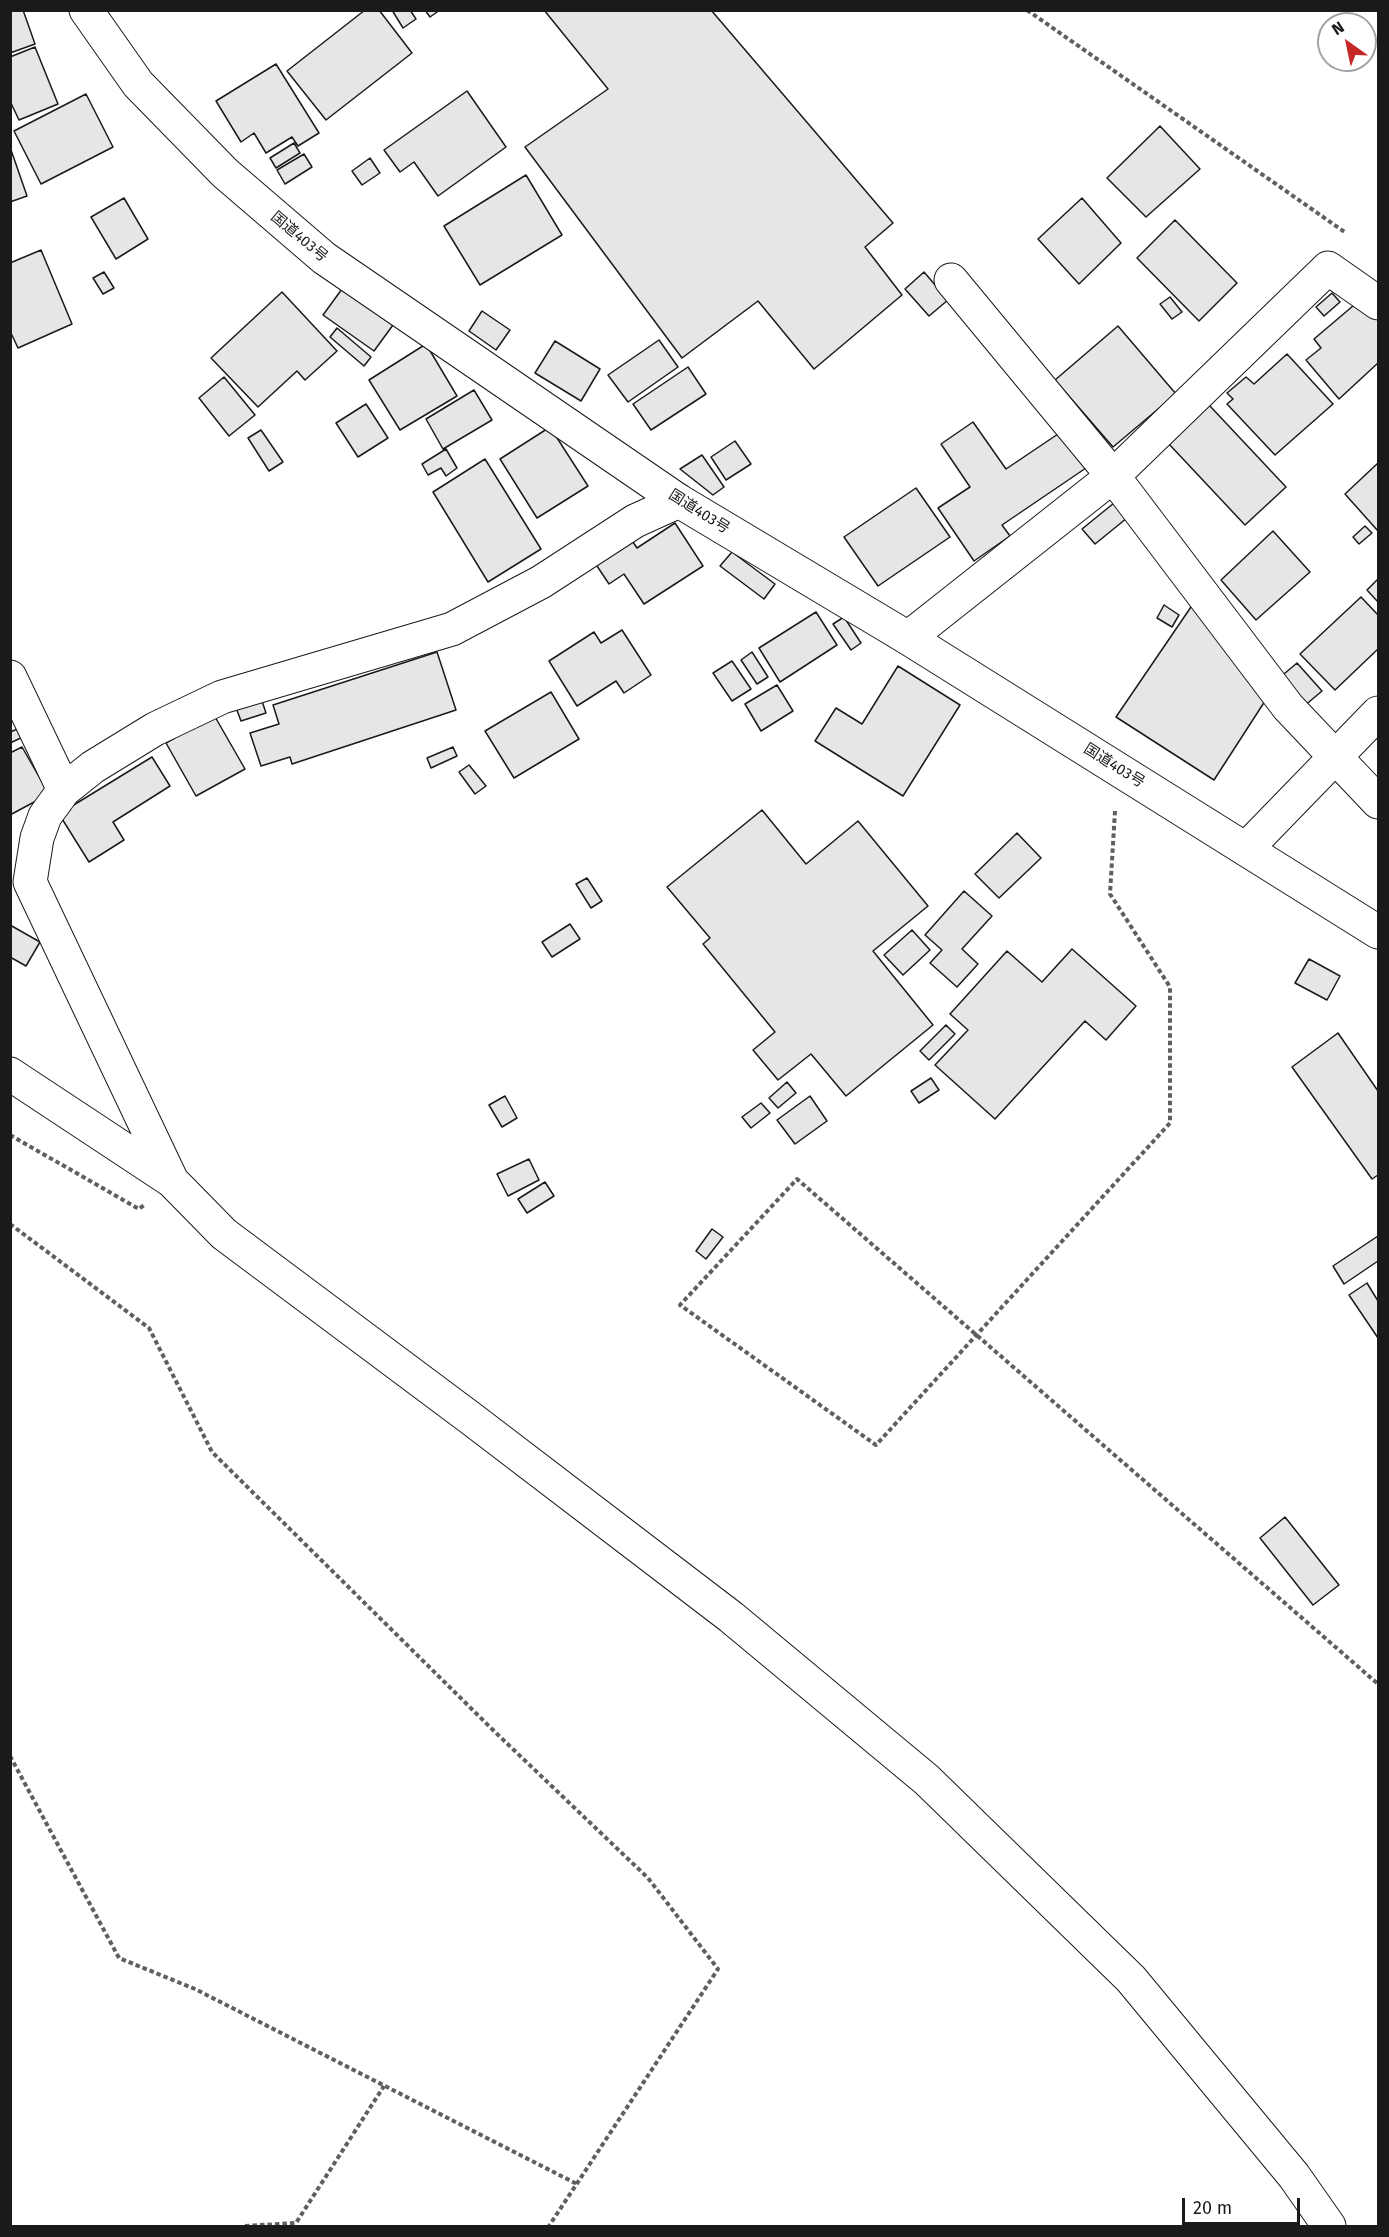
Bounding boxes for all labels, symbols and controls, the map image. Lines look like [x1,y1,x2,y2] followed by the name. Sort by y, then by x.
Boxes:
[1317,12,1377,72] north arrow
[1328,17,1348,39] text: N
[267,208,331,266] street label: 国道403号
[665,486,733,538] street label: 国道403号
[1080,740,1148,792] street label: 国道403号
[1185,2186,1304,2224] scale bar
[1193,2197,1232,2219] text: 20 m

